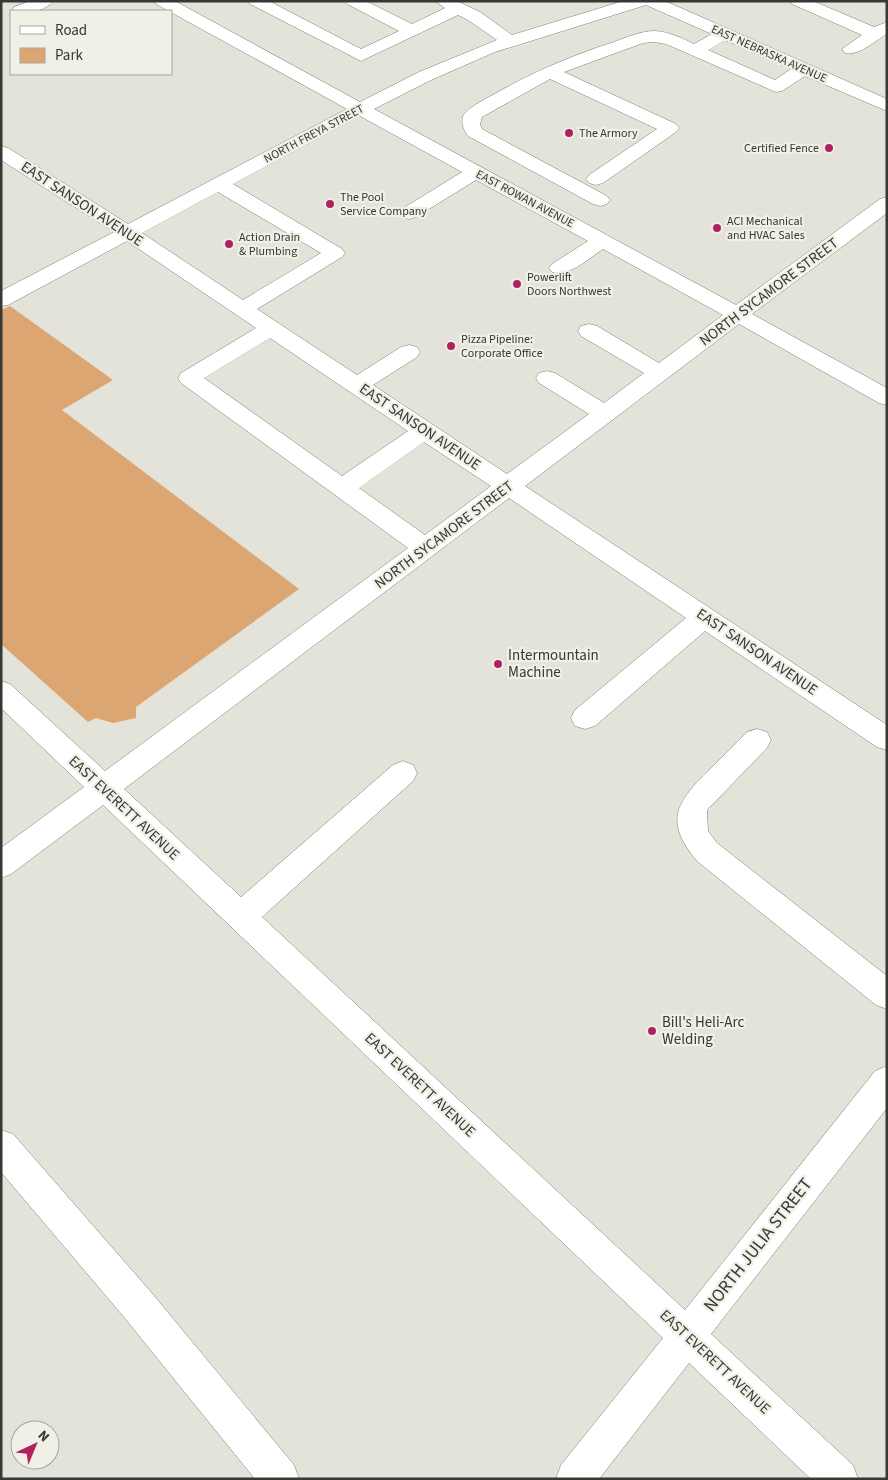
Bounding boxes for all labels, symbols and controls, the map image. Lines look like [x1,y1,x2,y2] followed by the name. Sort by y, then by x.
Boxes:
[10,10,172,75] legend
[55,20,87,41] text: Road
[708,21,830,87] street label: EAST NEBRASKA AVENUE
[55,45,84,66] text: Park
[261,100,368,168] street label: NORTH FREYA STREET
[579,125,638,142] place label: The Armory
[563,127,575,139] marker: The Armory
[744,140,819,157] place label: Certified Fence
[823,142,835,154] marker: Certified Fence
[17,156,147,252] street label: EAST SANSON AVENUE
[473,166,577,232] street label: EAST ROWAN AVENUE
[340,189,427,220] place label: The Pool Service Company
[324,198,336,210] marker: The Pool Service Company
[727,213,805,244] place label: ACI Mechanical and HVAC Sales
[711,222,723,234] marker: ACI Mechanical and HVAC Sales
[239,229,300,260] place label: Action Drain & Plumbing
[695,233,843,351] street label: NORTH SYCAMORE STREET
[223,238,235,250] marker: Action Drain & Plumbing
[527,269,611,300] place label: Powerlift Doors Northwest
[511,278,523,290] marker: Powerlift Doors Northwest
[461,331,543,362] place label: Pizza Pipeline: Corporate Office
[445,340,457,352] marker: Pizza Pipeline: Corporate Office
[355,379,485,476] street label: EAST SANSON AVENUE
[370,476,518,594] street label: NORTH SYCAMORE STREET
[692,604,822,701] street label: EAST SANSON AVENUE
[508,645,599,683] place label: Intermountain Machine
[492,658,504,670] marker: Intermountain Machine
[64,751,184,865] street label: EAST EVERETT AVENUE
[662,1012,744,1050] place label: Bill's Heli-Arc Welding
[646,1025,658,1037] marker: Bill's Heli-Arc Welding
[360,1028,480,1142] street label: EAST EVERETT AVENUE
[698,1173,818,1317] street label: NORTH JULIA STREET
[655,1305,775,1419] street label: EAST EVERETT AVENUE
[10,1420,60,1470] north arrow
[33,1426,54,1447] text: N

